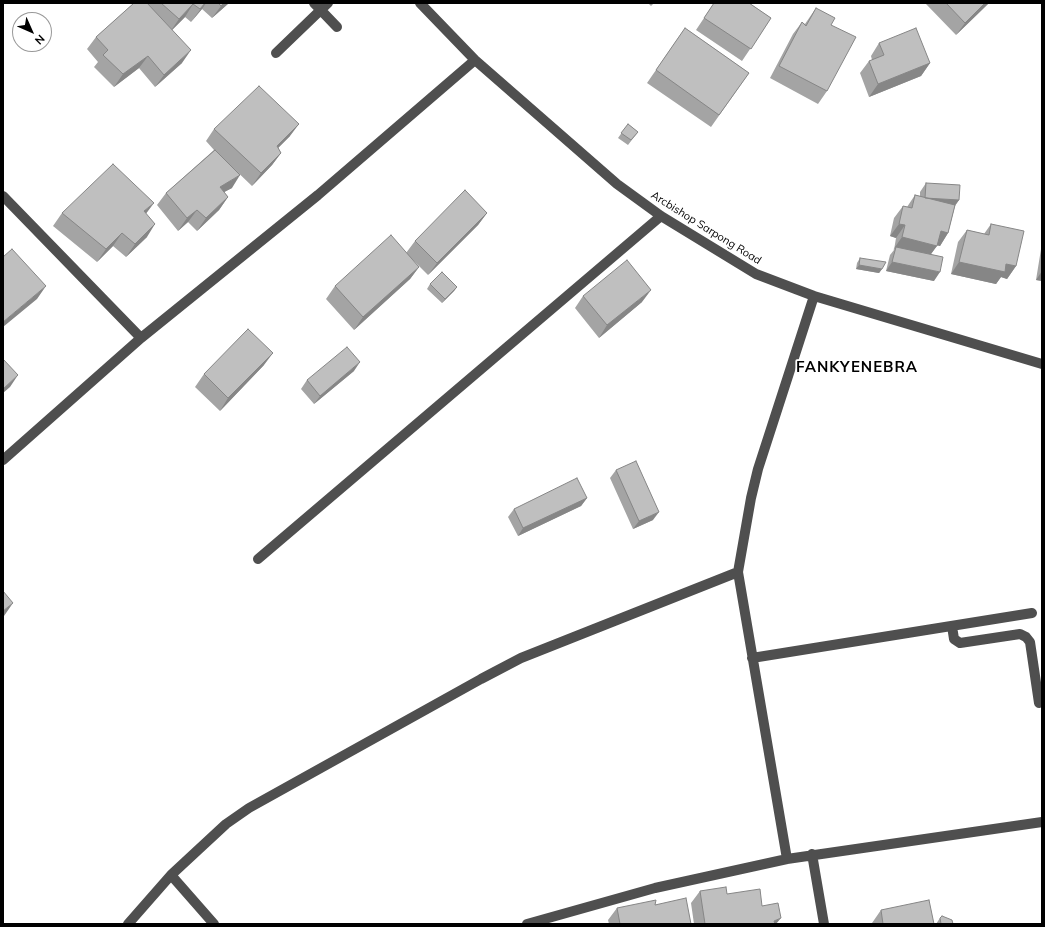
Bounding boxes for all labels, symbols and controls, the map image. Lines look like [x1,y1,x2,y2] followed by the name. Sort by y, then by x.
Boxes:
[12,12,52,52] north arrow
[32,32,48,48] text: N
[648,189,764,267] street label: Arcbishop Sarpong Road
[796,358,918,376] district label: FANKYENEBRA

